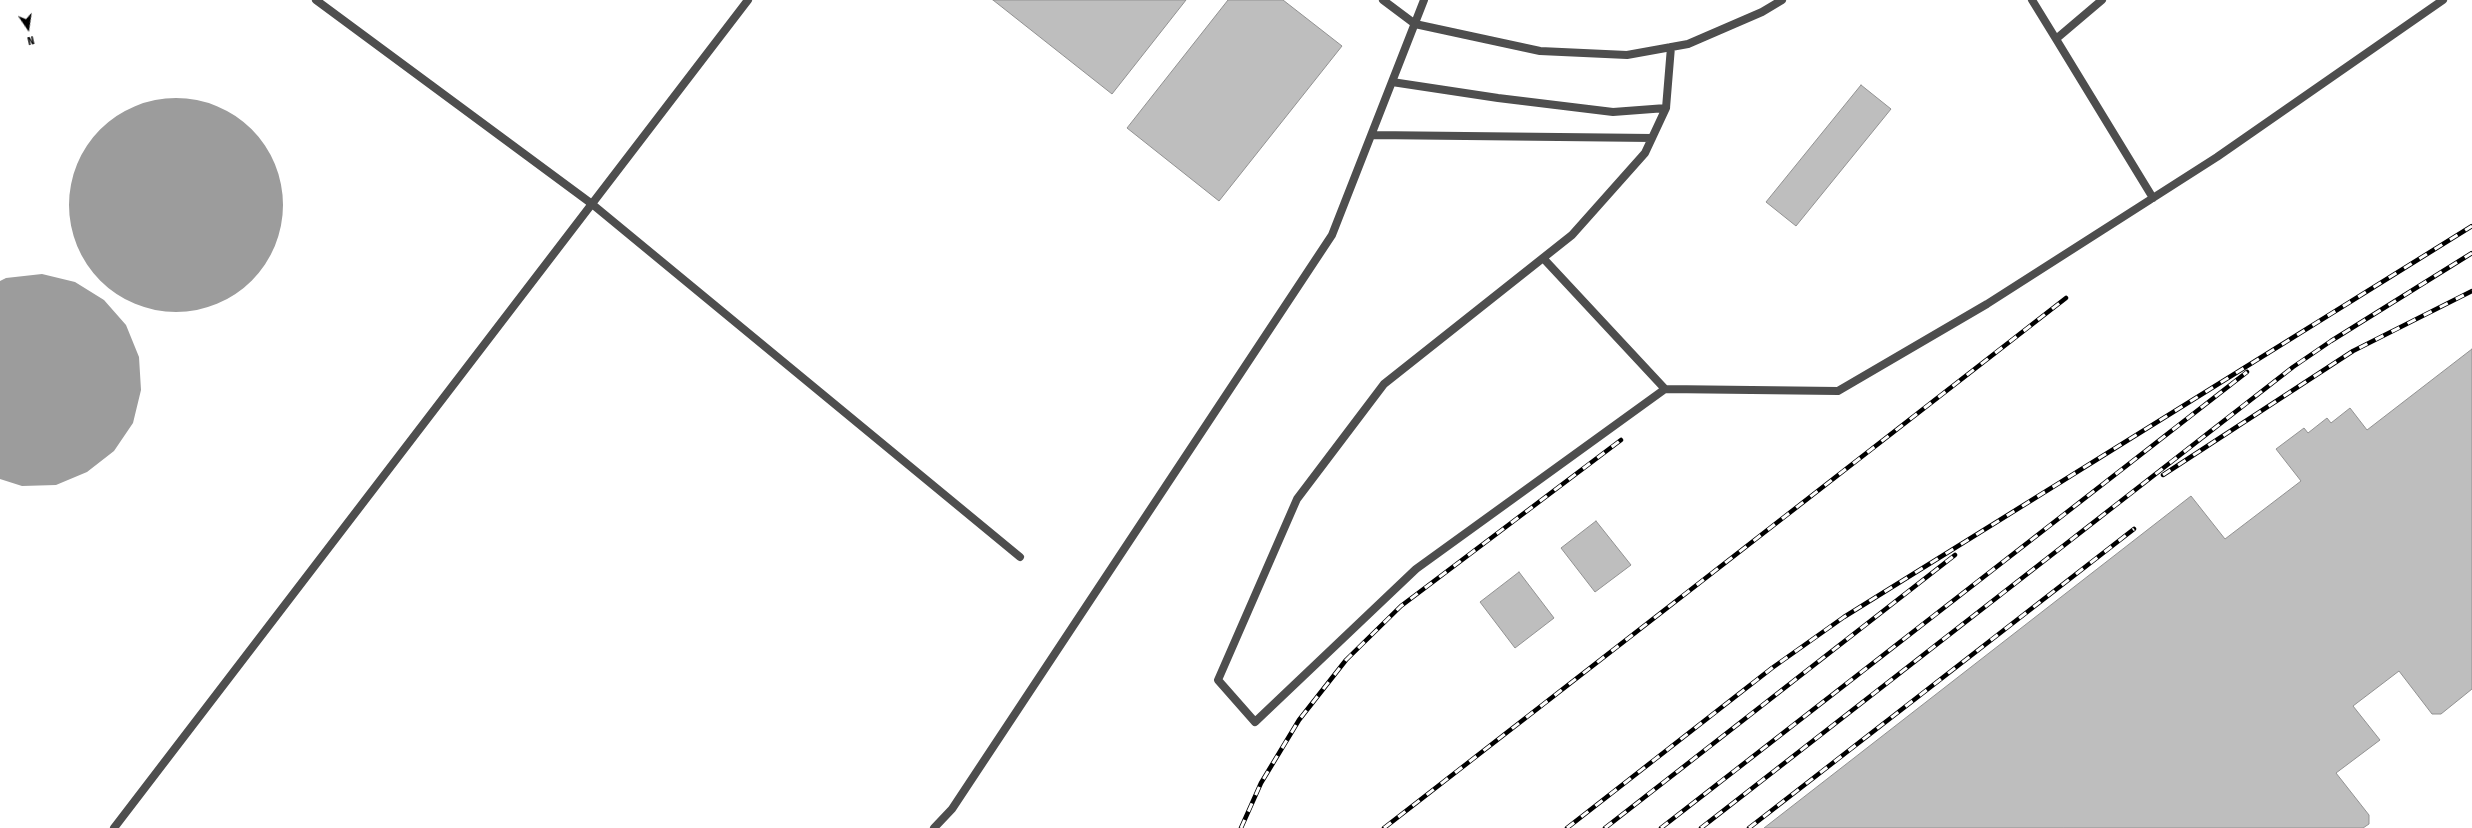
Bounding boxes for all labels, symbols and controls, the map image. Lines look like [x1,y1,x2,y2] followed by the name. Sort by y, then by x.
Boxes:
[8,8,48,48] north arrow
[26,33,35,47] text: N

